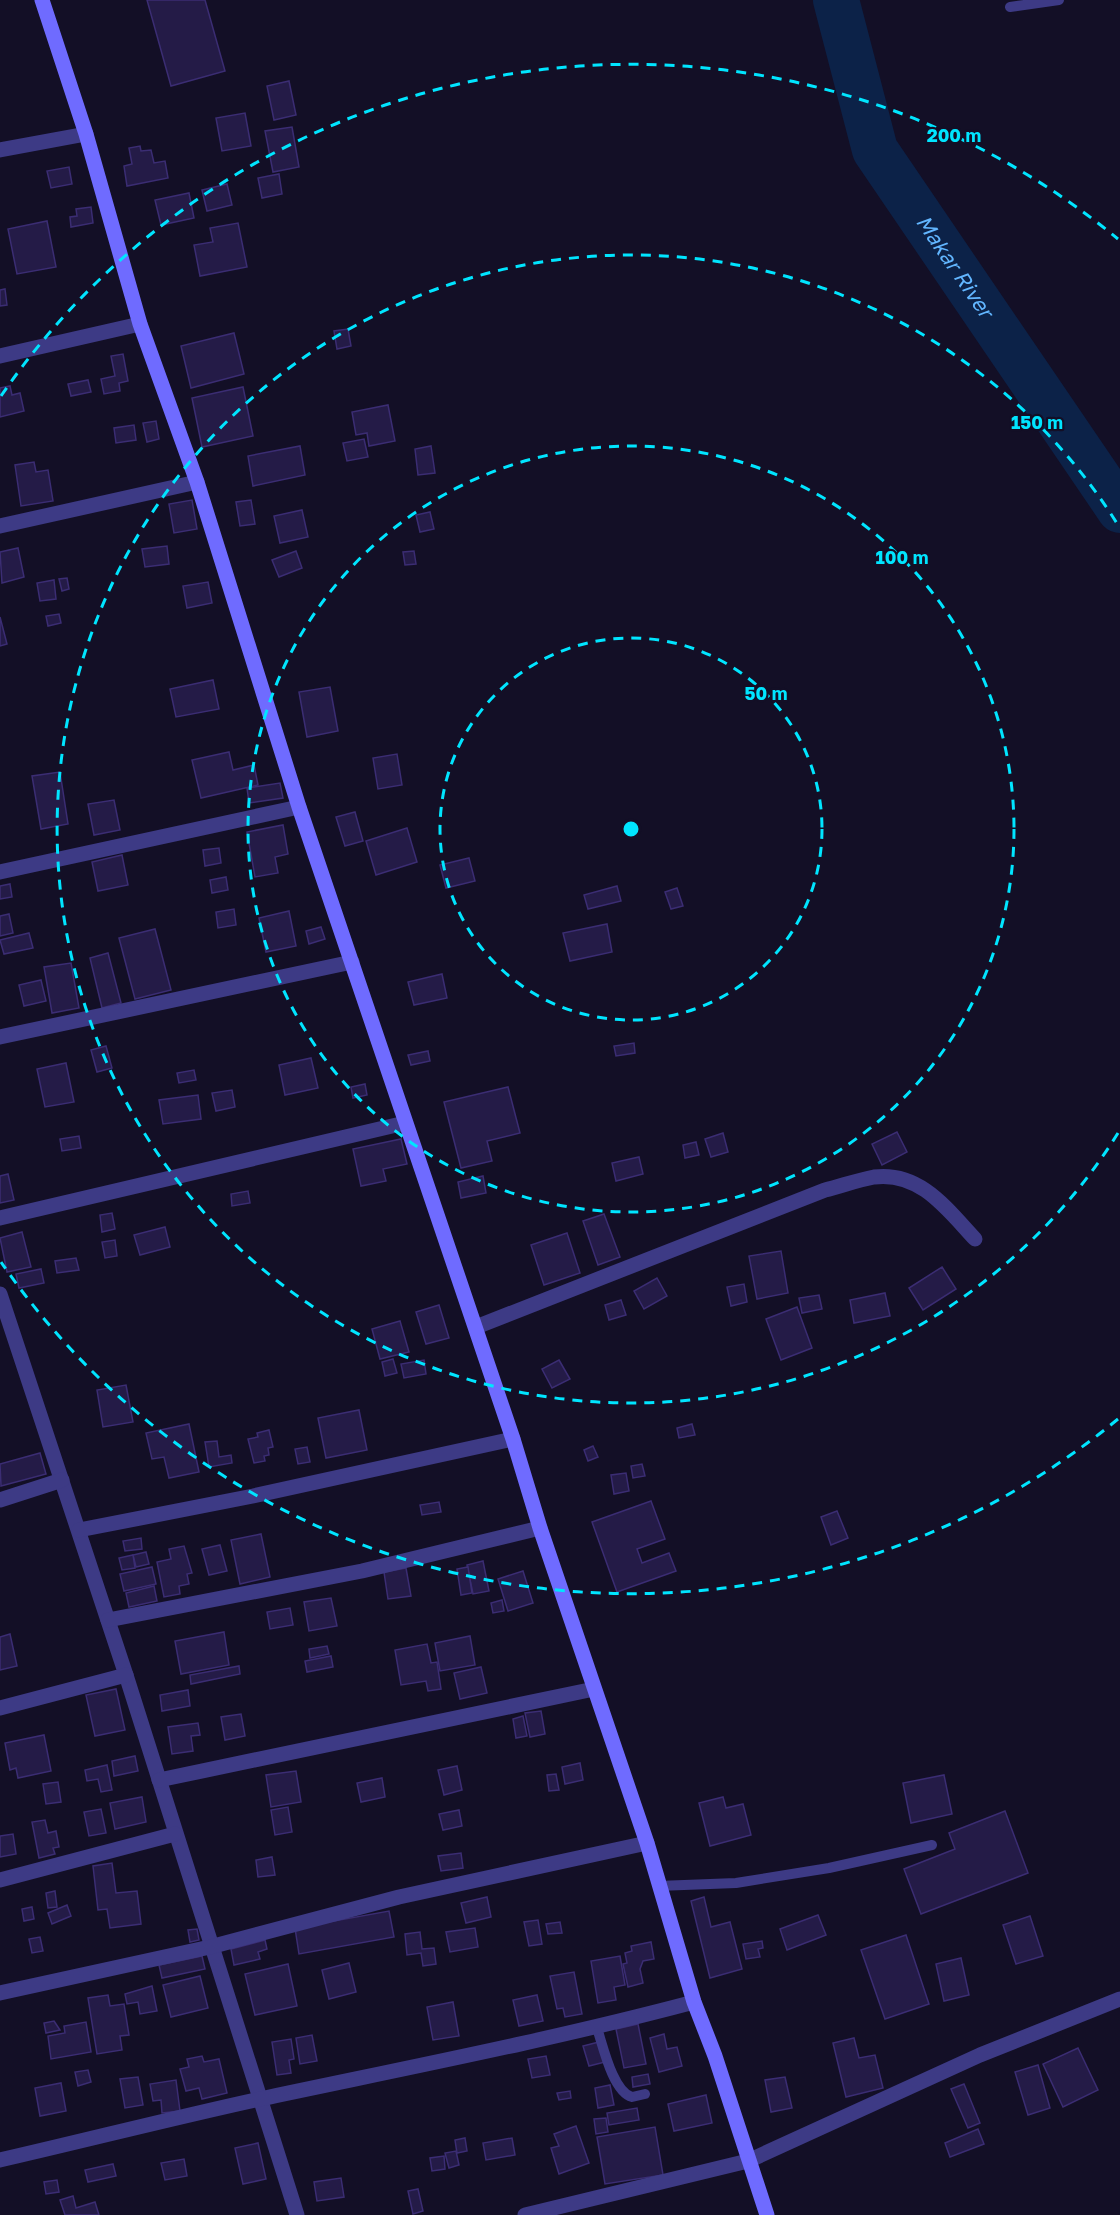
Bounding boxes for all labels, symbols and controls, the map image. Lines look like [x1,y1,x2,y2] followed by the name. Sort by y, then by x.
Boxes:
[927,124,981,146] text: 200 m
[911,210,1001,325] water label: Makar River
[1011,411,1063,433] text: 150 m
[876,546,928,568] text: 100 m
[745,682,787,704] text: 50 m
[621,819,641,839] centre of rings

